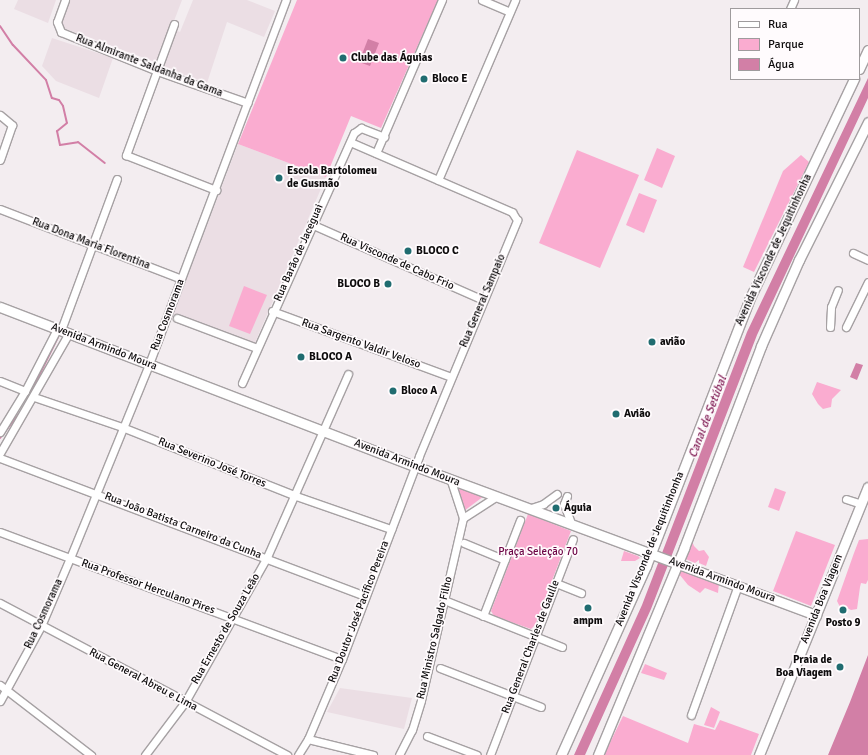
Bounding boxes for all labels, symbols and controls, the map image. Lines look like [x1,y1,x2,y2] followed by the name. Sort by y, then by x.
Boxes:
[730,8,860,80] legend
[768,17,788,32] text: Rua
[74,32,224,100] street label: Rua Almirante Saldanha da Gama
[768,37,804,52] text: Parque
[351,51,432,65] place label: Clube das Águias
[338,53,348,63] marker: Clube das Águias
[768,57,794,72] text: Água
[432,72,467,86] place label: Bloco E
[419,74,429,84] marker: Bloco E
[287,165,377,191] place label: Escola Bartolomeu de Gusmão
[733,172,815,328] street label: Avenida Visconde de Jequitinhonha
[274,173,284,183] marker: Escola Bartolomeu de Gusmão
[272,202,326,304] street label: Rua Barão de Jaceguai
[30,215,152,273] street label: Rua Dona Maria Florentina
[338,231,456,293] street label: Rua Visconde de Cabo Frio
[416,244,459,258] place label: BLOCO C
[403,246,413,256] marker: BLOCO C
[457,252,509,350] street label: Rua General Sampaio
[148,277,188,353] street label: Rua Cosmorama
[337,277,380,291] place label: BLOCO B
[383,279,393,289] marker: BLOCO B
[300,316,422,372] street label: Rua Sargento Valdir Veloso
[49,321,159,373] street label: Avenida Armindo Moura
[660,335,685,349] place label: avião
[647,337,657,347] marker: avião
[309,350,352,364] place label: BLOCO A
[296,352,306,362] marker: BLOCO A
[686,374,730,460] water label: Canal de Setúbal
[401,384,437,398] place label: Bloco A
[388,386,398,396] marker: Bloco A
[624,407,650,421] place label: Avião
[611,409,621,419] marker: Avião
[156,435,268,491] street label: Rua Severino José Torres
[352,437,462,489] street label: Avenida Armindo Moura
[613,470,687,628] street label: Avenida Visconde de Jequitinhonha
[103,490,263,562] street label: Rua João Batista Carneiro da Cunha
[564,501,592,515] place label: Águia
[551,503,561,513] marker: Águia
[326,539,392,685] street label: Rua Doutor José Pacífico Pereira
[498,545,578,559] park label: Praça Seleção 70
[798,552,846,646] street label: Avenida Boa Viagem
[667,555,777,605] street label: Avenida Armindo Moura
[79,557,217,617] street label: Rua Professor Herculano Pires
[189,571,263,687] street label: Rua Ernesto de Souza Leão
[414,575,456,701] street label: Rua Ministro Salgado Filho
[22,577,66,651] street label: Rua Cosmorama
[499,578,563,716] street label: Rua General Charles de Gaulle
[583,603,593,613] marker: ampm
[838,605,848,615] marker: Posto 9
[573,614,603,628] place label: ampm
[826,616,860,630] place label: Posto 9
[87,646,199,714] street label: Rua General Abreu e Lima
[776,654,832,680] place label: Praia de Boa Viagem
[835,662,845,672] marker: Praia de Boa Viagem

